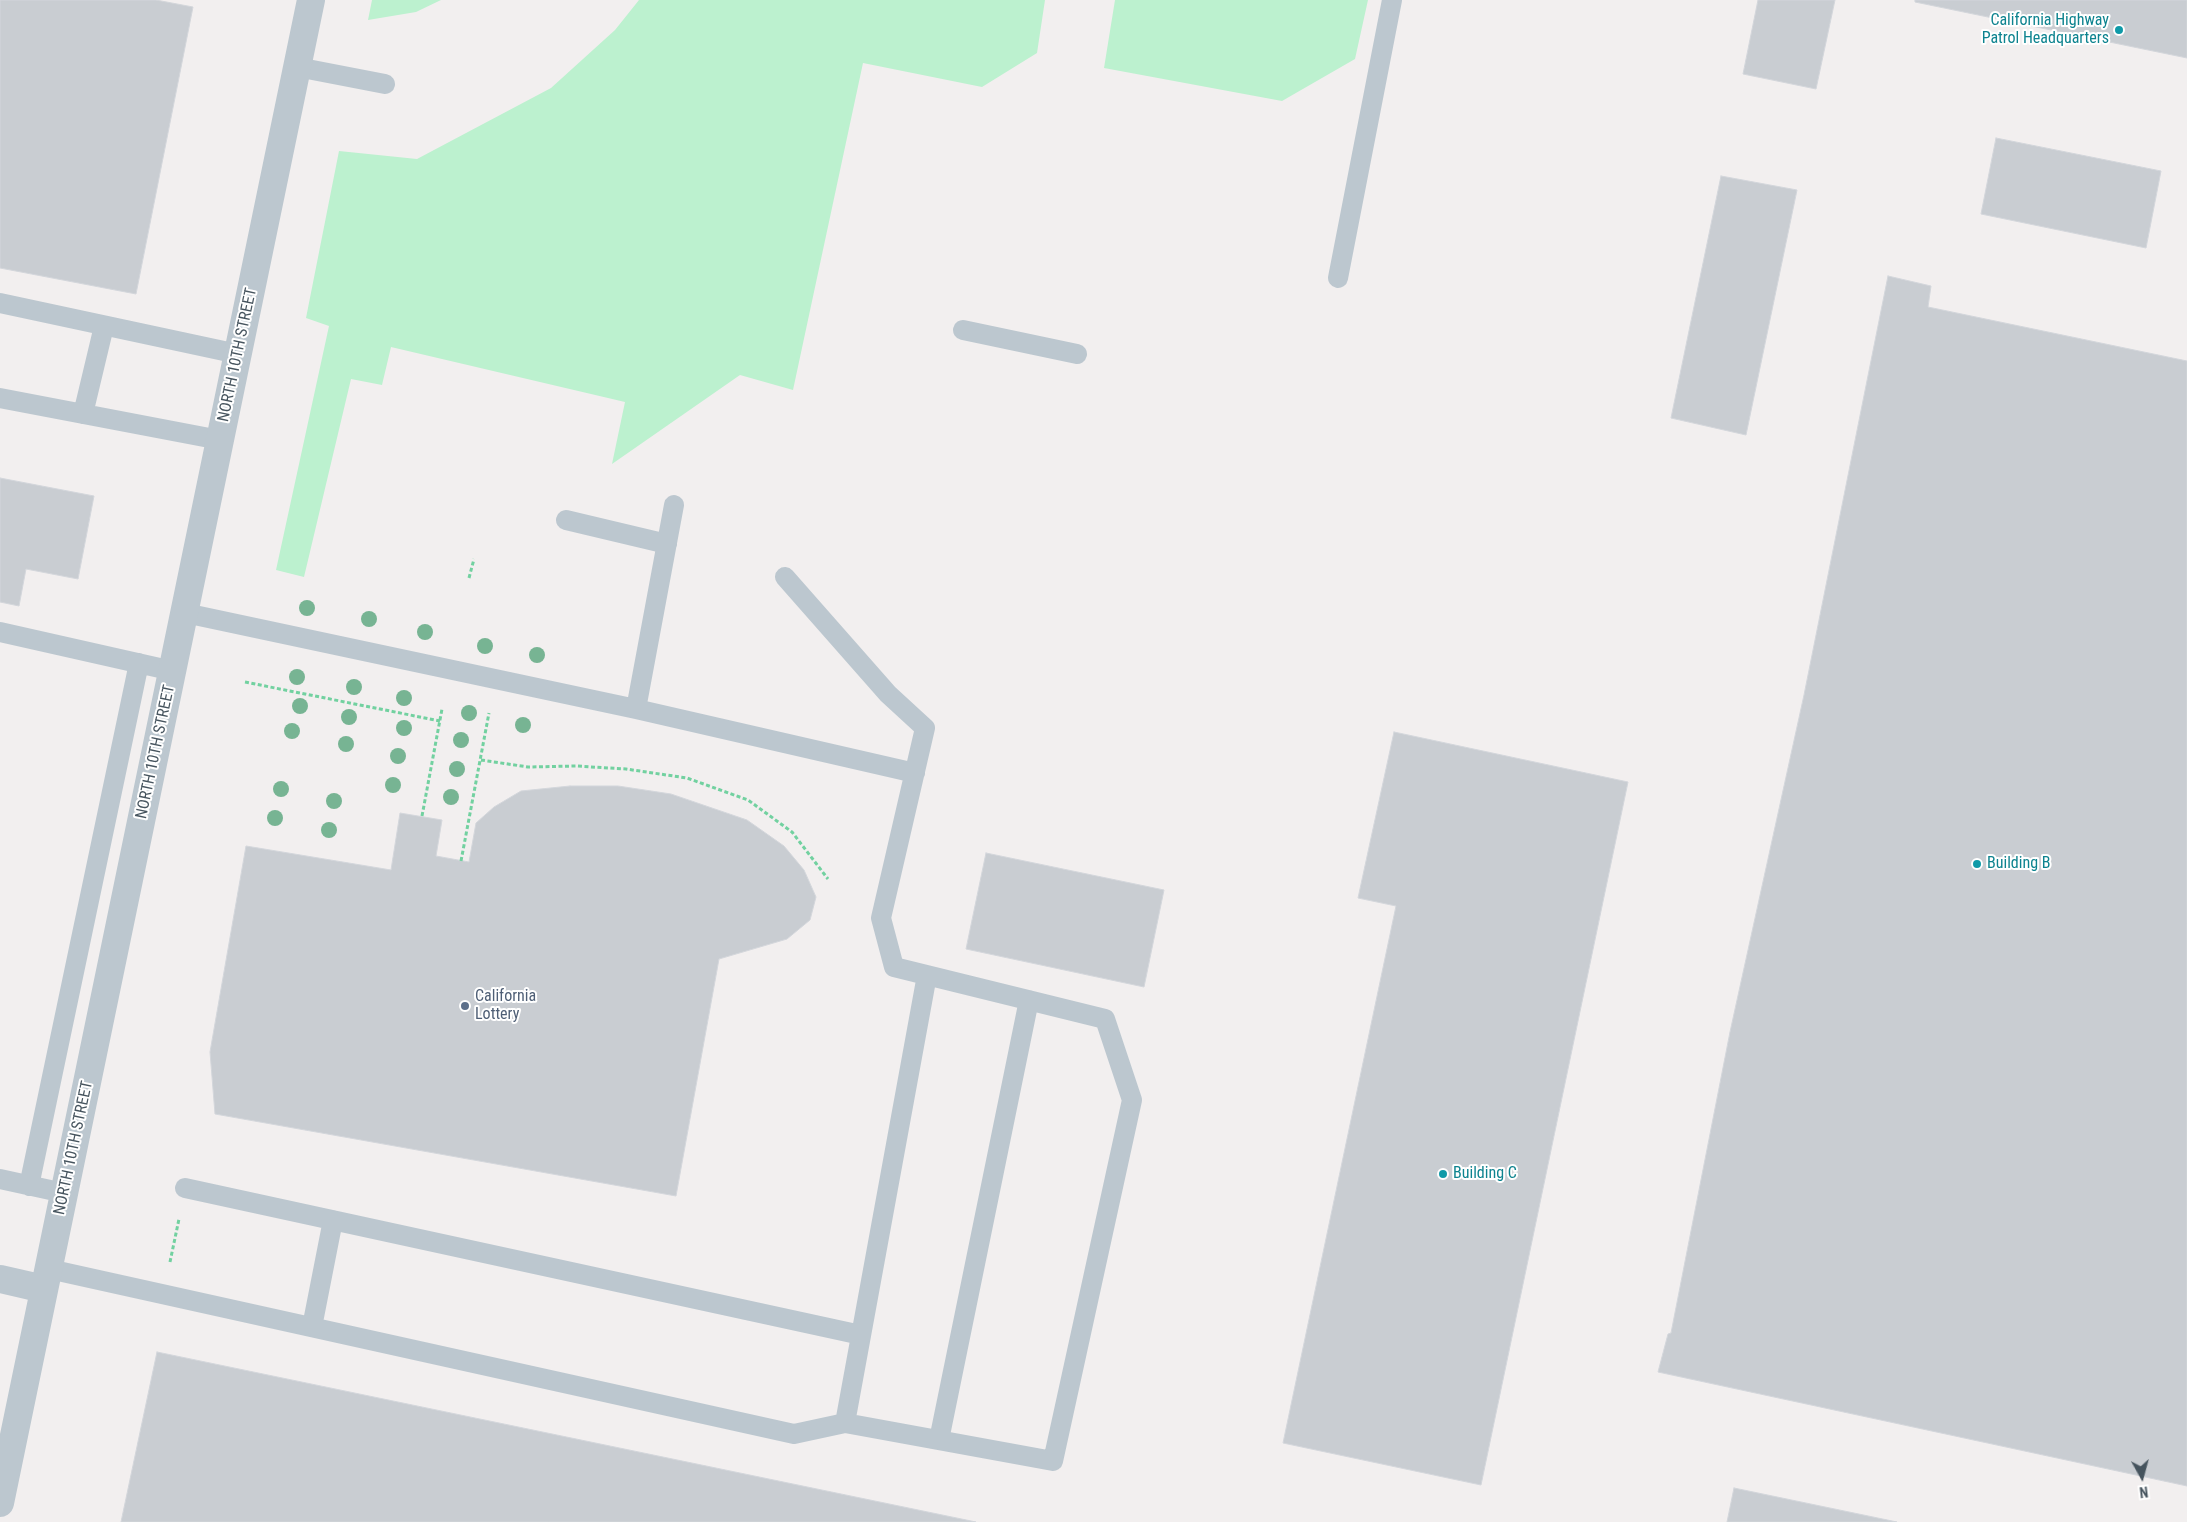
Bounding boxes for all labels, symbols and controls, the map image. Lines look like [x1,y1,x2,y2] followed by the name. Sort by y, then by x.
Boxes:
[1982,11,2109,49] place label: California Highway Patrol Headquarters
[2113,24,2125,36] marker: California Highway Patrol Headquarters
[214,286,262,424] street label: NORTH 10TH STREET
[132,683,180,821] street label: NORTH 10TH STREET
[1987,854,2050,874] place label: Building B
[1971,858,1983,870] marker: Building B
[475,987,536,1025] place label: California Lottery
[459,1000,471,1012] marker: California Lottery
[50,1079,98,1217] street label: NORTH 10TH STREET
[1453,1164,1517,1184] place label: Building C
[1437,1168,1449,1180] marker: Building C
[2117,1452,2167,1502] north arrow
[2139,1483,2149,1500] text: N

